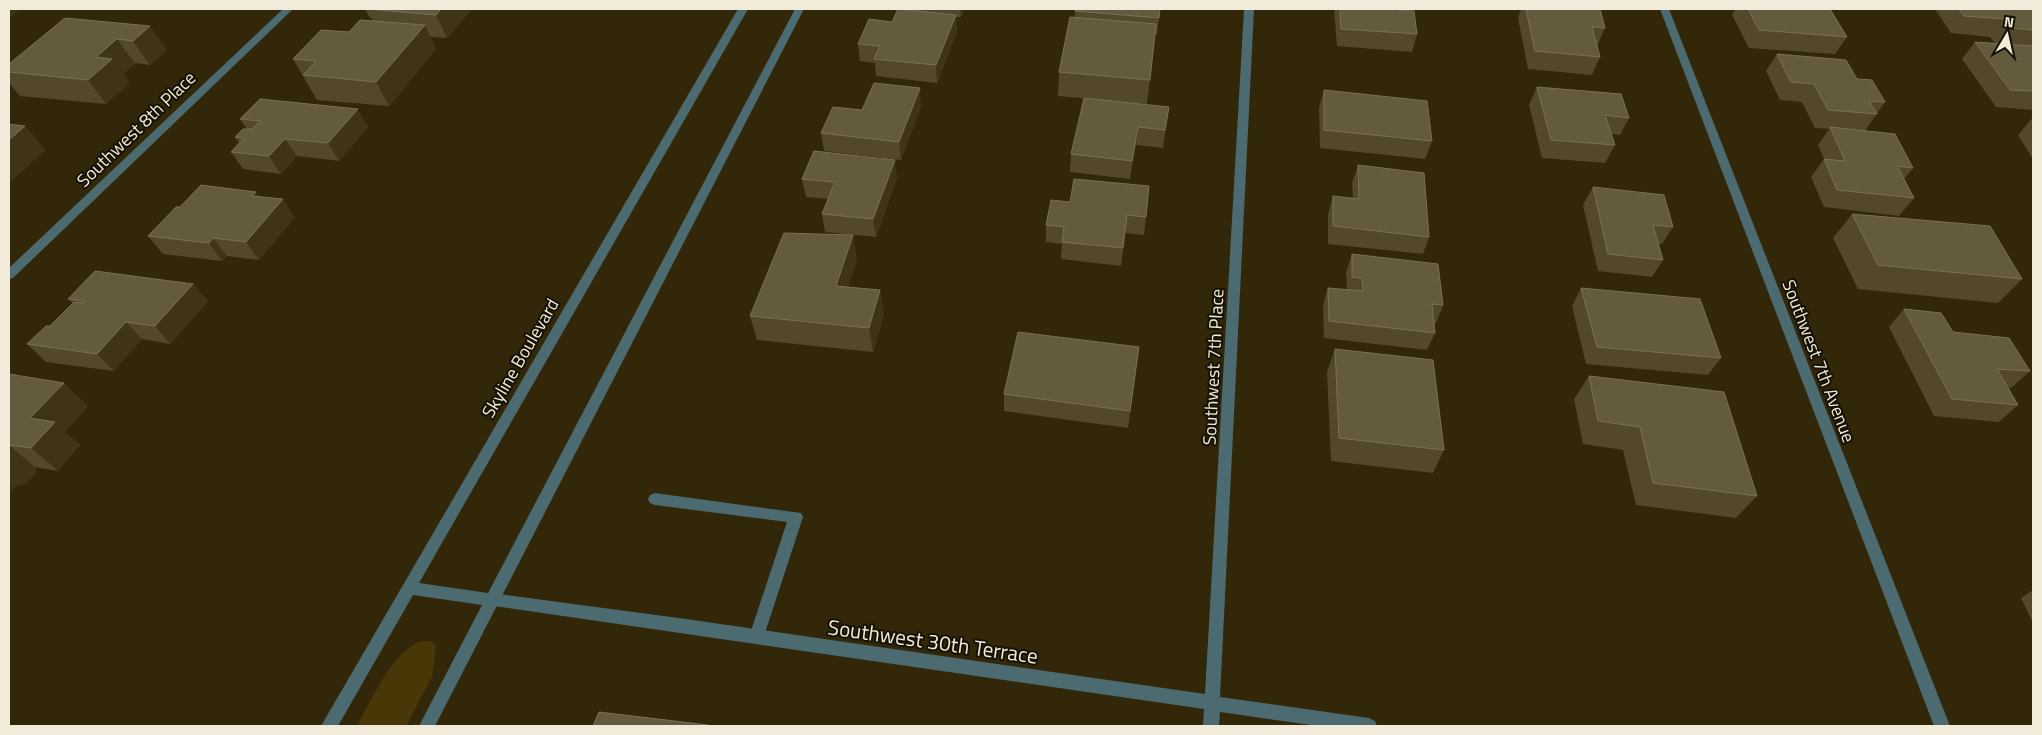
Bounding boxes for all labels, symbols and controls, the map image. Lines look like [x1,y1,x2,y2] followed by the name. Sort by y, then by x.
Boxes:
[1982,10,2032,60] north arrow
[2003,11,2016,33] text: N
[70,65,202,193] street label: Southwest 8th Place
[1776,276,1862,446] street label: Southwest 7th Avenue
[1195,288,1231,446] street label: Southwest 7th Place
[475,293,565,423] street label: Skyline Boulevard
[826,610,1040,672] street label: Southwest 30th Terrace

